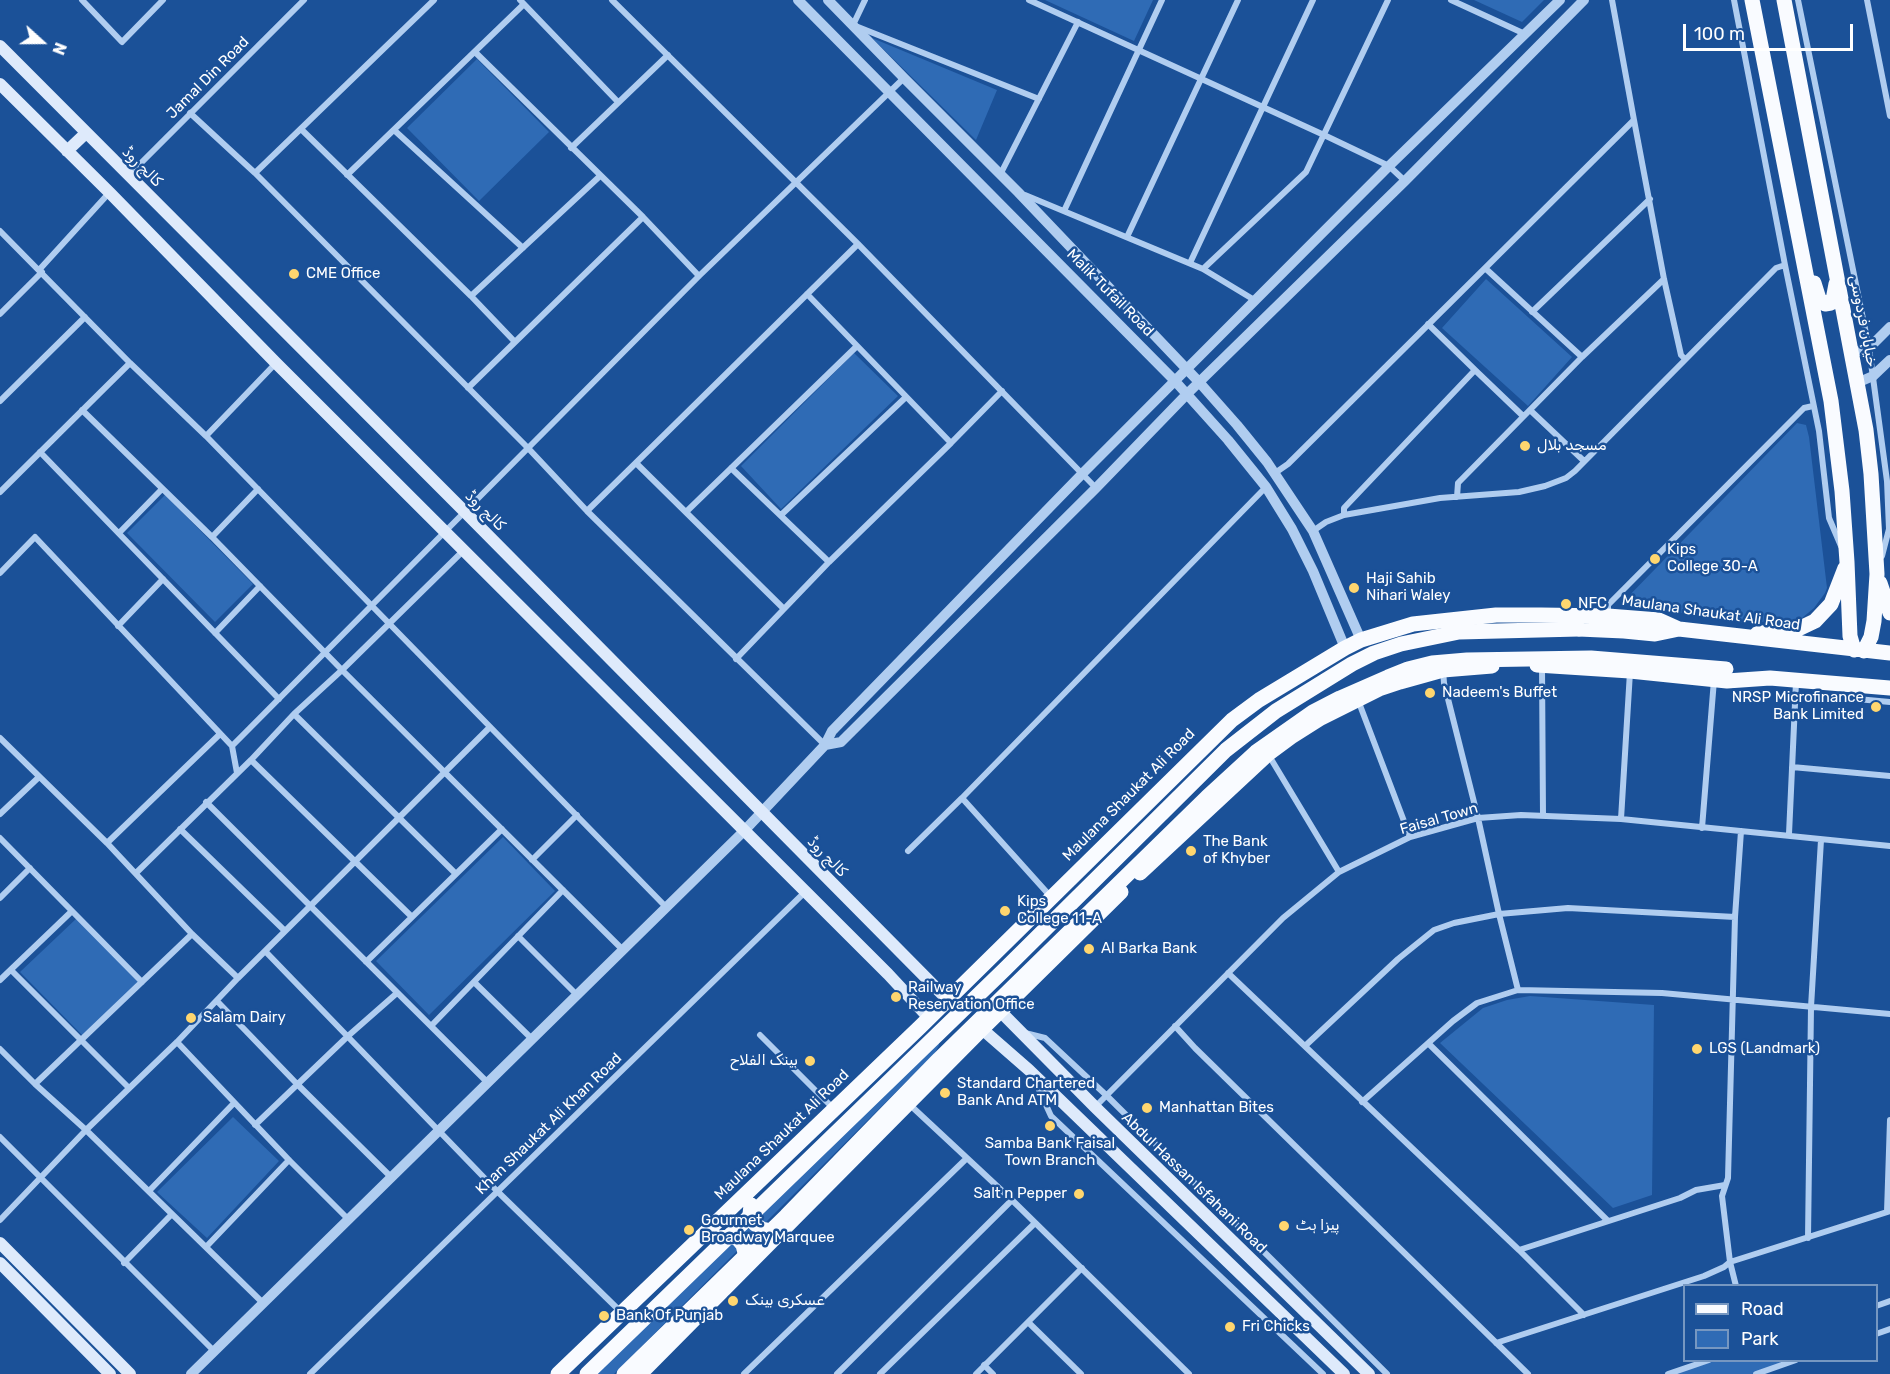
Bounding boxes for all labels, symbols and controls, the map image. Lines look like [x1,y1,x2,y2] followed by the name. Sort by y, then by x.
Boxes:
[12,12,72,72] north arrow
[1686,12,1856,50] scale bar
[1694,23,1745,45] text: 100 m
[163,33,253,123] street label: Jamal Din Road
[48,40,70,57] text: N
[118,143,166,191] street label: کالج روڈ
[1063,246,1157,340] street label: Malik Tufail Road
[306,265,380,283] place label: CME Office
[287,267,301,281] marker: CME Office
[1845,274,1881,368] street label: خیابان فردوسی
[1537,437,1606,455] place label: مسجد بلال
[1518,439,1532,453] marker: مسجد بلال
[461,487,509,535] street label: کالج روڈ
[1667,541,1758,576] place label: Kips College 30-A
[1648,552,1662,566] marker: Kips College 30-A
[1366,570,1450,605] place label: Haji Sahib Nihari Waley
[1347,581,1361,595] marker: Haji Sahib Nihari Waley
[1621,592,1801,634] street label: Maulana Shaukat Ali Road
[1578,595,1607,613] place label: NFC
[1559,597,1573,611] marker: NFC
[1442,684,1557,702] place label: Nadeem's Buffet
[1423,686,1437,700] marker: Nadeem's Buffet
[1732,689,1864,724] place label: NRSP Microfinance Bank Limited
[1869,700,1883,714] marker: NRSP Microfinance Bank Limited
[1059,725,1199,865] street label: Maulana Shaukat Ali Road
[1398,799,1480,839] street label: Faisal Town
[803,833,851,881] street label: کالج روڈ
[1203,833,1270,868] place label: The Bank of Khyber
[1184,844,1198,858] marker: The Bank of Khyber
[1017,893,1102,928] place label: Kips College 11-A
[998,904,1012,918] marker: Kips College 11-A
[1101,940,1197,958] place label: Al Barka Bank
[1082,942,1096,956] marker: Al Barka Bank
[908,979,1035,1014] place label: Railway Reservation Office
[889,990,903,1004] marker: Railway Reservation Office
[203,1009,286,1027] place label: Salam Dairy
[184,1011,198,1025] marker: Salam Dairy
[1709,1040,1820,1058] place label: LGS (Landmark)
[1690,1042,1704,1056] marker: LGS (Landmark)
[472,1049,626,1199] street label: Khan Shaukat Ali Khan Road
[730,1052,798,1070] place label: بینک الفلاح
[803,1054,817,1068] marker: بینک الفلاح
[711,1066,853,1204] street label: Maulana Shaukat Ali Road
[957,1075,1095,1110] place label: Standard Chartered Bank And ATM
[938,1086,952,1100] marker: Standard Chartered Bank And ATM
[1159,1099,1274,1117] place label: Manhattan Bites
[1140,1101,1154,1115] marker: Manhattan Bites
[1118,1109,1270,1257] street label: Abdul Hassan Isfahani Road
[1043,1119,1057,1133] marker: Samba Bank Faisal Town Branch
[985,1135,1115,1170] place label: Samba Bank Faisal Town Branch
[974,1185,1067,1203] place label: Salt n Pepper
[1072,1187,1086,1201] marker: Salt n Pepper
[701,1212,835,1247] place label: Gourmet Broadway Marquee
[1296,1217,1339,1235] place label: پیزا ہٹ
[1277,1219,1291,1233] marker: پیزا ہٹ
[682,1223,696,1237] marker: Gourmet Broadway Marquee
[1683,1284,1878,1362] legend
[745,1292,824,1310] place label: عسکری بینک
[726,1294,740,1308] marker: عسکری بینک
[1741,1298,1784,1320] text: Road
[616,1307,723,1325] place label: Bank Of Punjab
[597,1309,611,1323] marker: Bank Of Punjab
[1242,1318,1310,1336] place label: Fri Chicks
[1223,1320,1237,1334] marker: Fri Chicks
[1741,1328,1778,1350] text: Park

